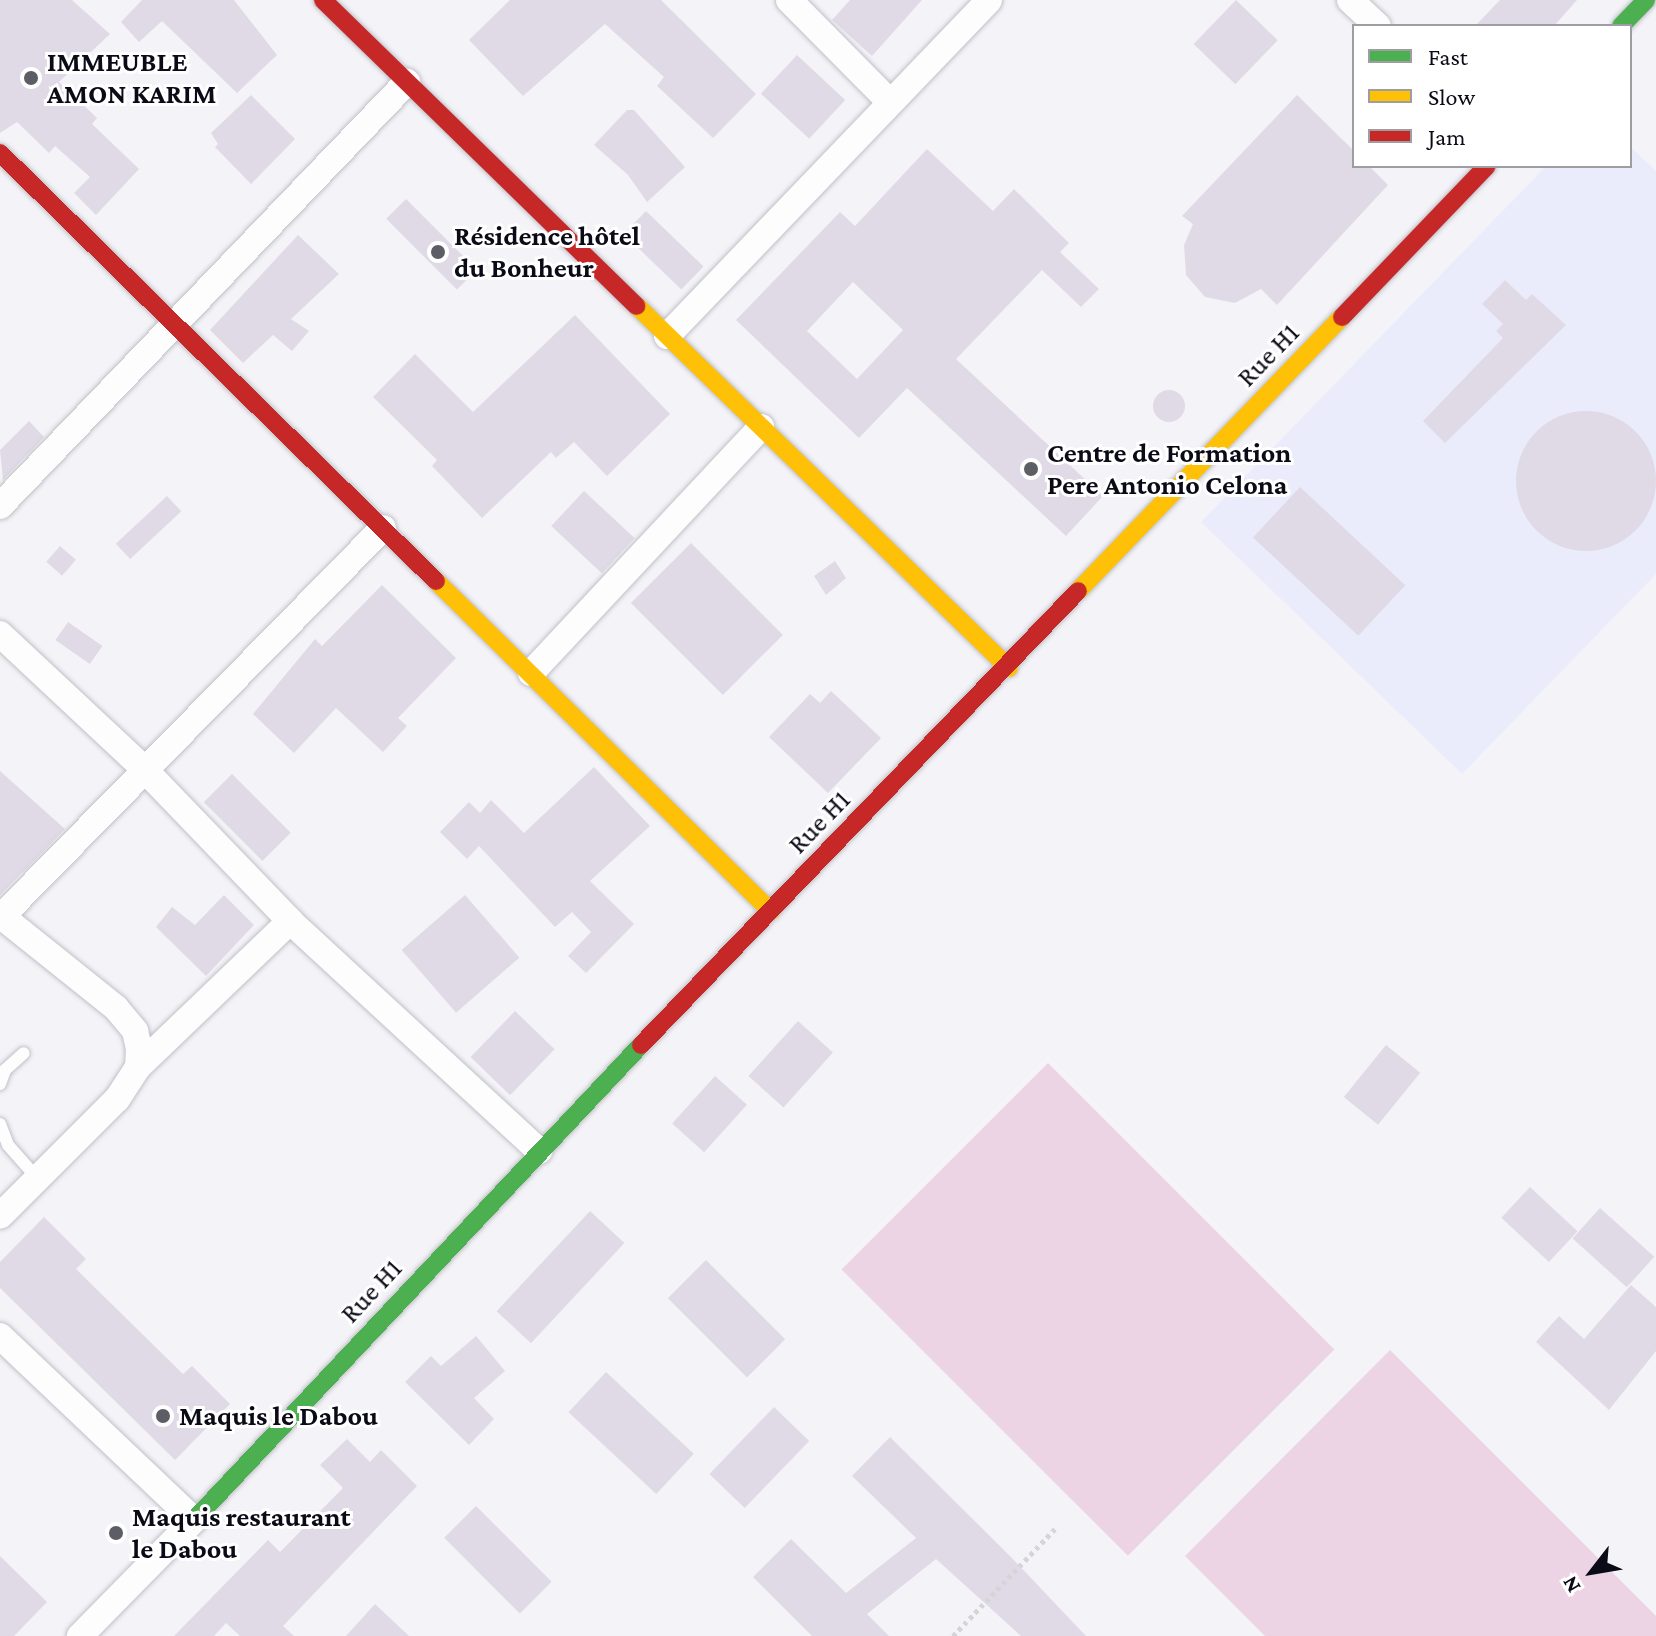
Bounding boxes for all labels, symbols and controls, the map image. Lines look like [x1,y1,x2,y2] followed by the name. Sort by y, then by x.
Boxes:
[1352,24,1632,168] legend
[1428,43,1468,70] text: Fast
[47,45,216,111] place label: IMMEUBLE AMON KARIM
[22,69,40,87] marker: IMMEUBLE AMON KARIM
[1428,83,1475,110] text: Slow
[1428,123,1466,150] text: Jam
[454,219,640,285] place label: Résidence hôtel du Bonheur
[429,243,447,261] marker: Résidence hôtel du Bonheur
[1230,316,1306,394] street label: Rue H1
[1047,436,1291,502] place label: Centre de Formation Pere Antonio Celona
[1022,460,1040,478] marker: Centre de Formation Pere Antonio Celona
[781,783,857,861] street label: Rue H1
[333,1252,409,1330] street label: Rue H1
[179,1399,378,1433] place label: Maquis le Dabou
[154,1407,172,1425] marker: Maquis le Dabou
[132,1500,351,1566] place label: Maquis restaurant le Dabou
[107,1524,125,1542] marker: Maquis restaurant le Dabou
[1552,1532,1632,1612] north arrow
[1556,1572,1586,1597] text: N

